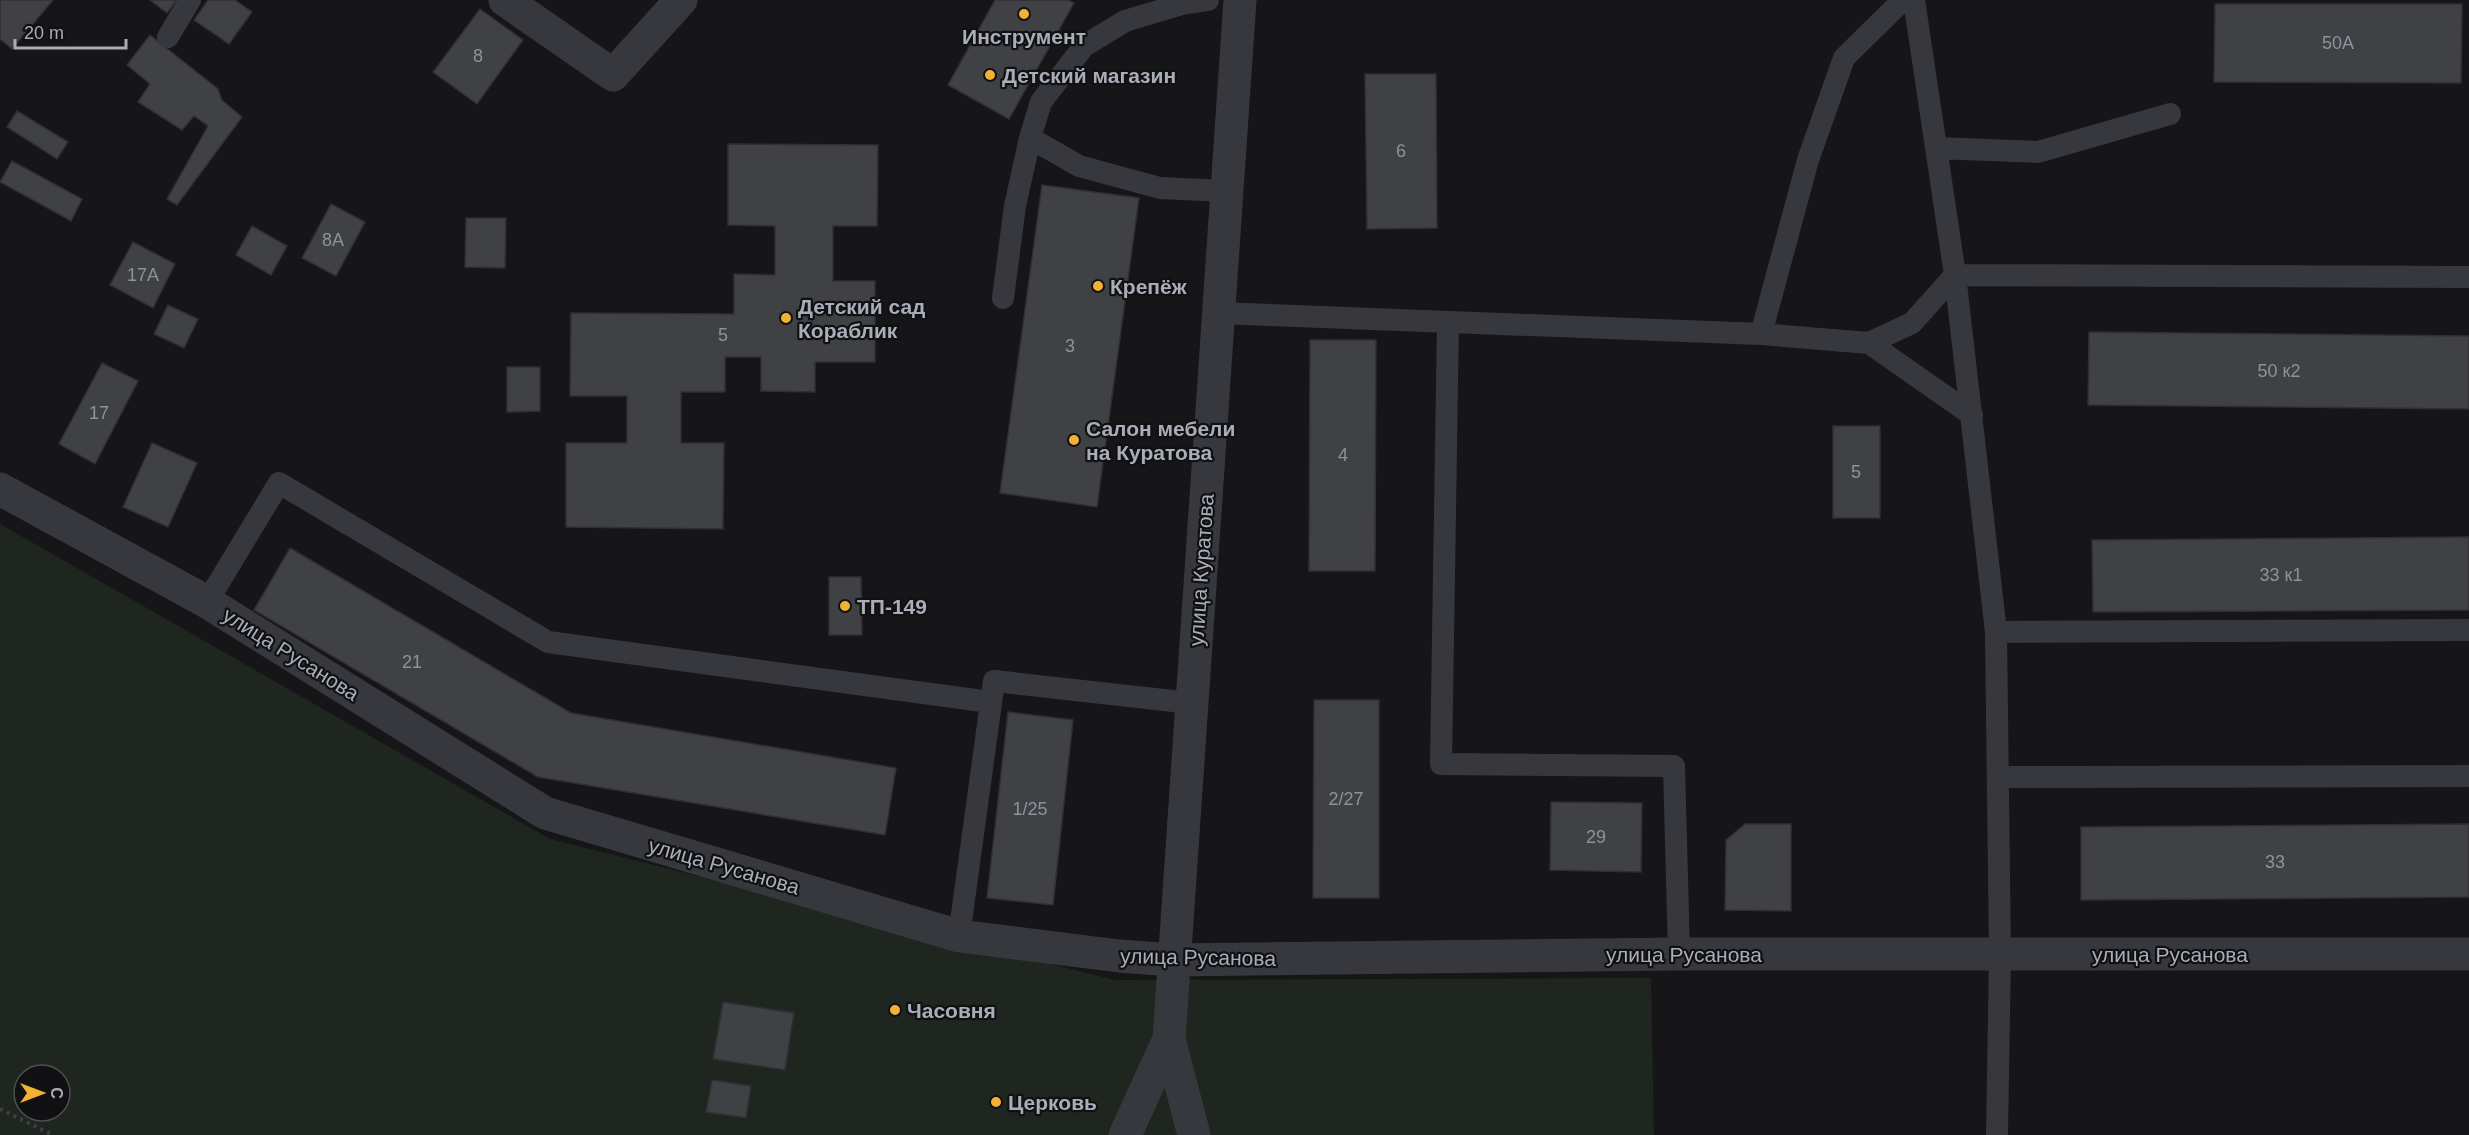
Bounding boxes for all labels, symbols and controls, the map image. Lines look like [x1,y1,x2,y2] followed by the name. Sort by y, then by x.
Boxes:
[1017,7,1031,21] marker: Инструмент
[15,12,126,50] scale bar
[24,23,64,43] text: 20 m
[962,25,1086,48] place label: Инструмент
[2322,33,2354,53] house number: 50А
[473,46,483,66] house number: 8
[1002,64,1176,87] place label: Детский магазин
[983,68,997,82] marker: Детский магазин
[1396,141,1406,161] house number: 6
[322,230,344,250] house number: 8А
[127,265,159,285] house number: 17А
[1110,275,1188,298] place label: Крепёж
[1091,279,1105,293] marker: Крепёж
[798,295,925,342] place label: Детский сад Кораблик
[779,311,793,325] marker: Детский сад Кораблик
[718,325,728,345] house number: 5
[1065,336,1075,356] house number: 3
[2258,361,2300,381] house number: 50 к2
[89,403,109,423] house number: 17
[1086,417,1235,464] place label: Салон мебели на Куратова
[1067,433,1081,447] marker: Салон мебели на Куратова
[1338,445,1348,465] house number: 4
[1851,462,1861,482] house number: 5
[1184,493,1218,647] street label: улица Куратова
[2260,565,2302,585] house number: 33 к1
[857,595,927,618] place label: ТП-149
[838,599,852,613] marker: ТП-149
[219,603,363,705] street label: улица Русанова
[402,652,422,672] house number: 21
[1328,789,1364,809] house number: 2/27
[1012,799,1048,819] house number: 1/25
[1586,827,1606,847] house number: 29
[646,833,802,899] street label: улица Русанова
[2265,852,2285,872] house number: 33
[1606,943,1762,966] street label: улица Русанова
[2092,943,2248,966] street label: улица Русанова
[1120,944,1276,970] street label: улица Русанова
[907,999,996,1022] place label: Часовня
[888,1003,902,1017] marker: Часовня
[12,1063,72,1123] north arrow
[48,1087,65,1099] text: С
[1008,1091,1097,1114] place label: Церковь
[989,1095,1003,1109] marker: Церковь

